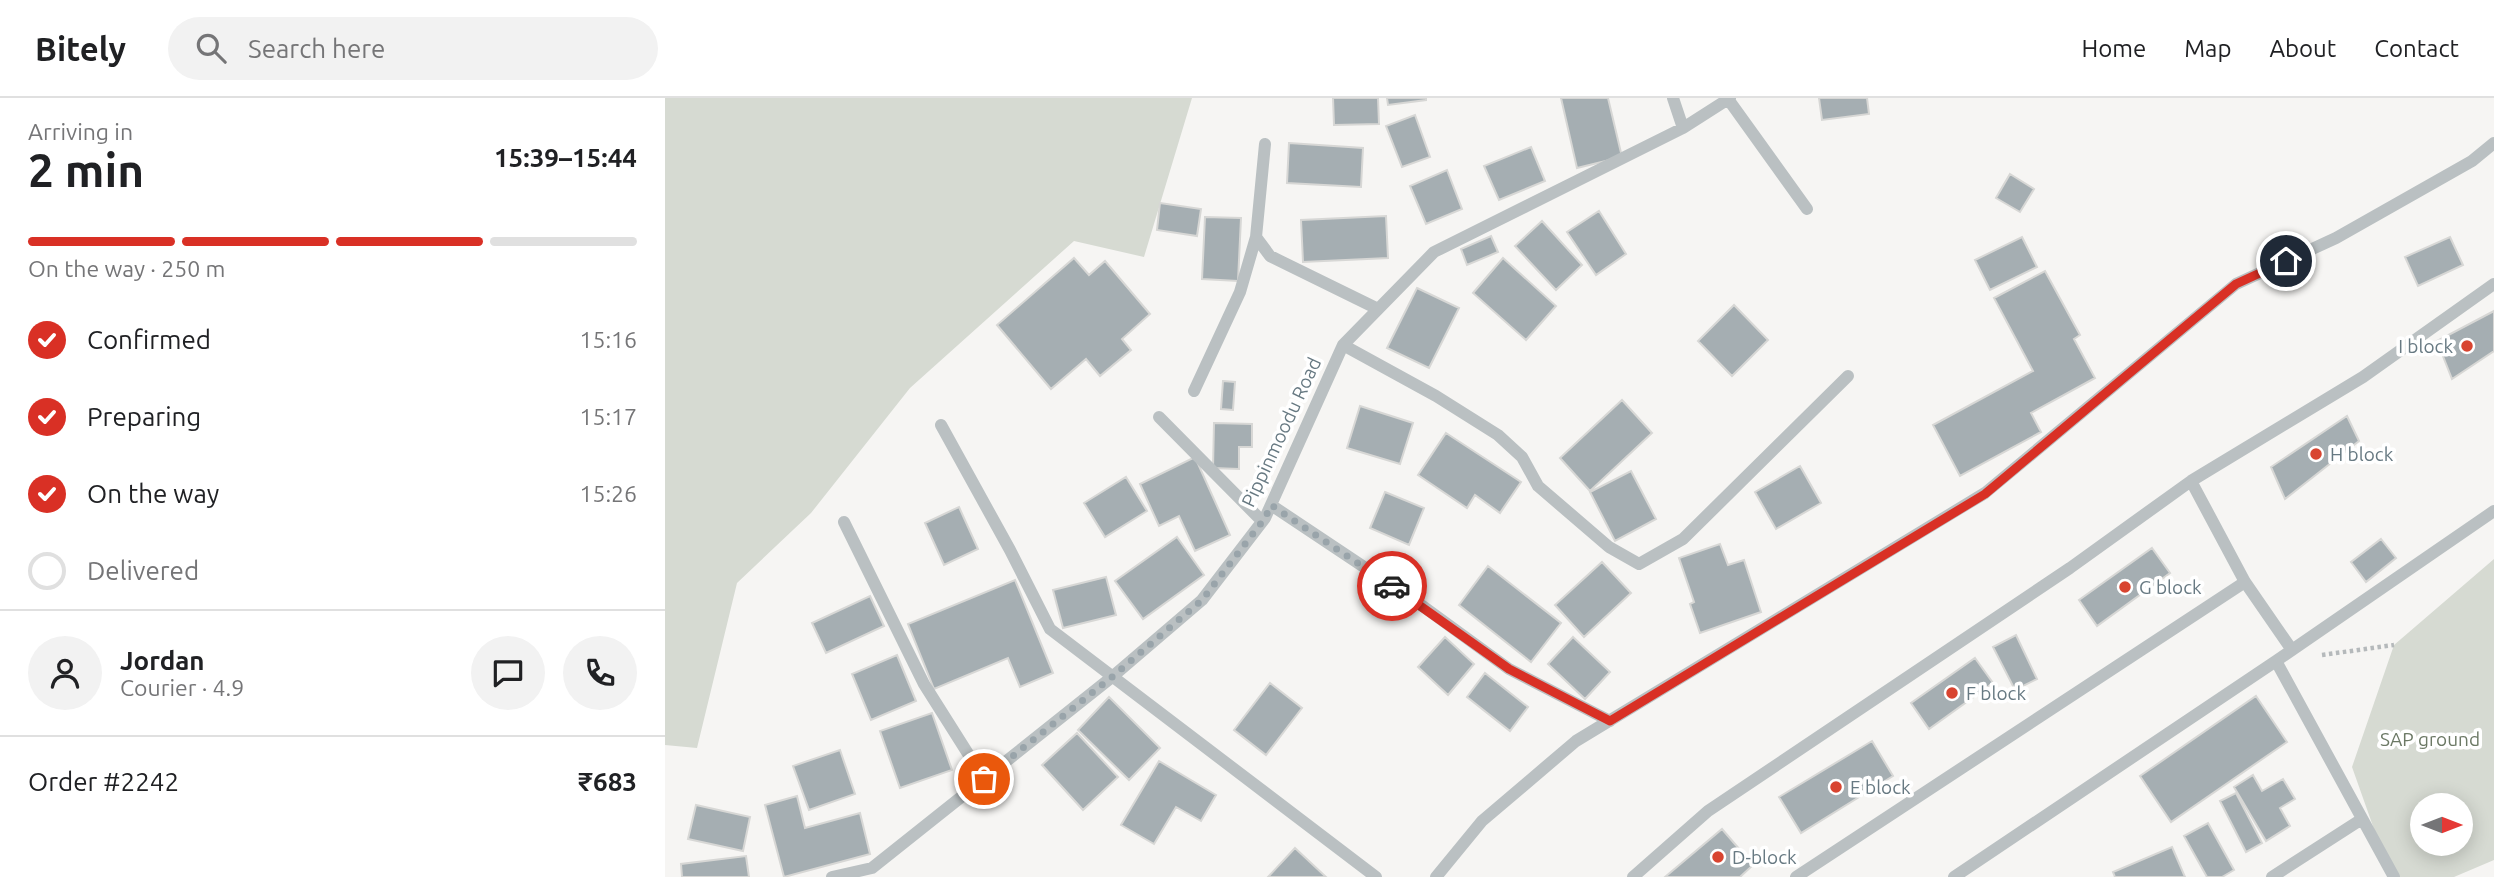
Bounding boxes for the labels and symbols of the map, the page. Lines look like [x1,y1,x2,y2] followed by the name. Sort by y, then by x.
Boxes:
[2256,231,2316,291] pin
[2398,335,2453,357] place label: I block
[2459,338,2475,354] marker: I block
[1237,354,1325,510] street label: Pippinmoodu Road
[2330,443,2394,465] place label: H block
[2308,446,2324,462] marker: H block
[1357,551,1427,621] courier
[2139,576,2202,598] place label: G block
[2117,579,2133,595] marker: G block
[1966,682,2026,704] place label: F block
[1944,685,1960,701] marker: F block
[2380,728,2480,750] park label: SAP ground
[954,749,1014,809] pin
[1850,776,1911,798] place label: E block
[1828,779,1844,795] marker: E block
[2410,793,2473,856] north arrow
[1732,846,1797,868] place label: D-block
[1710,849,1726,865] marker: D-block

